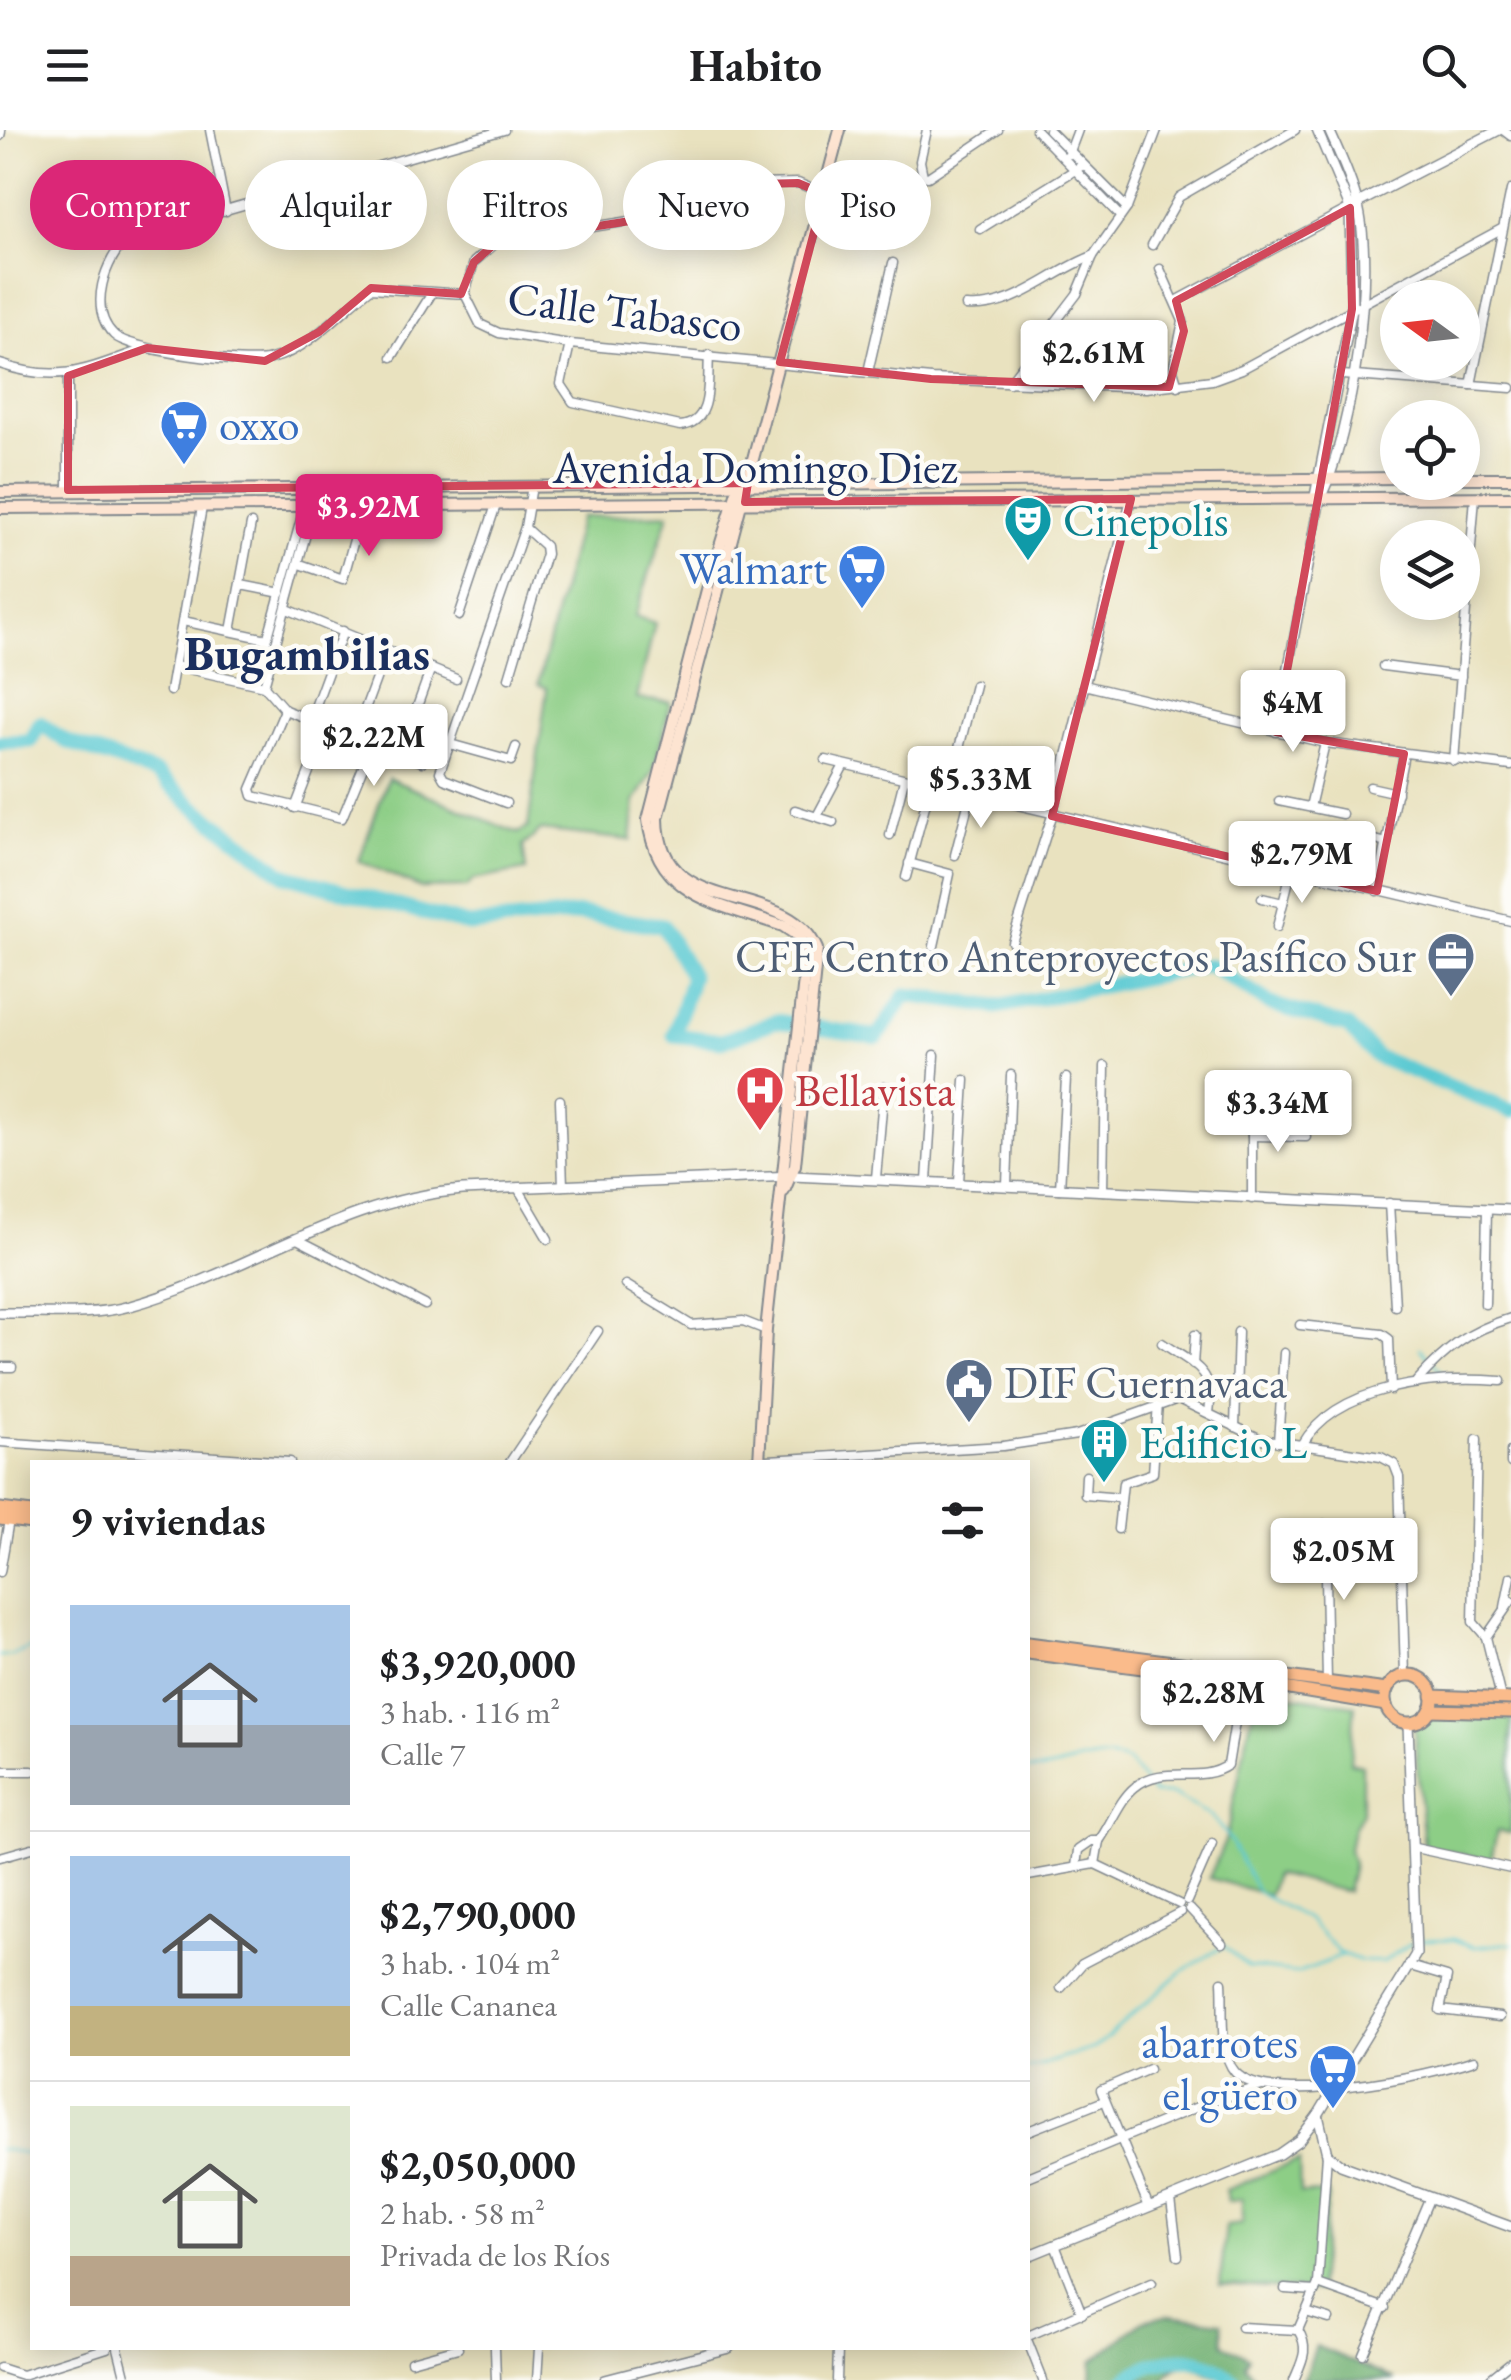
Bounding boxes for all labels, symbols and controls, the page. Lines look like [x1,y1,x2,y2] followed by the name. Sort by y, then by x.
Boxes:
[689,36,822,94] text: Habito
[40,38,95,93] icon: menu
[1416,38,1471,93] icon: search
[30,160,225,250] chip: Comprar
[245,160,427,250] chip: Alquilar
[447,160,603,250] chip: Filtros
[623,160,785,250] chip: Nuevo
[805,160,931,250] chip: Piso
[504,268,746,354] street label: Calle Tabasco
[1380,280,1480,380] north arrow
[1380,280,1480,620] map controls
[1013,320,1175,405] pin: $2.61M
[1043,331,1145,373] text: $2.61M
[219,395,300,453] place label: oxxo
[158,398,210,466] supermarket icon: oxxo
[1380,400,1480,500] button: locate
[552,438,958,496] street label: Avenida Domingo Diez
[288,474,450,559] pin: $3.92M
[318,485,420,527] text: $3.92M
[1063,491,1229,549] place label: Cinepolis
[1002,494,1054,562] theatre icon: Cinepolis
[1380,520,1480,620] button: layers
[679,539,827,597] place label: Walmart
[836,542,888,610] supermarket icon: Walmart
[184,622,430,684] district label: Bugambilias
[1245,670,1341,755] pin: $4M
[1262,681,1324,723] text: $4M
[293,704,455,789] pin: $2.22M
[323,715,425,757] text: $2.22M
[900,746,1062,831] pin: $5.33M
[930,757,1032,799] text: $5.33M
[1221,821,1383,906] pin: $2.79M
[1251,832,1353,874] text: $2.79M
[735,927,1416,985] place label: CFE Centro Anteproyectos Pasífico Sur
[1425,930,1477,998] office icon: CFE Centro Anteproyectos Pasífico Sur
[795,1061,955,1119] place label: Bellavista
[734,1064,786,1132] hospital icon: Bellavista
[1197,1070,1359,1155] pin: $3.34M
[1227,1081,1329,1123] text: $3.34M
[1004,1353,1287,1411] place label: DIF Cuernavaca
[943,1356,995,1424] public building icon: DIF Cuernavaca
[1139,1413,1307,1471] place label: Edificio L
[1078,1416,1130,1484] building icon: Edificio L
[70,1493,266,1548] text: 9 viviendas
[935,1493,990,1548] icon: filters
[1263,1518,1425,1603] pin: $2.05M
[1293,1529,1395,1571] text: $2.05M
[380,1636,576,1691] text: $3,920,000
[150,1645,270,1765] icon: home
[1133,1660,1295,1745] pin: $2.28M
[1163,1671,1265,1713] text: $2.28M
[380,1691,560,1733] text: 3 hab. · 116 m²
[380,1733,465,1775] text: Calle 7
[380,1887,576,1942] text: $2,790,000
[150,1896,270,2016] icon: home
[380,1942,560,1984] text: 3 hab. · 104 m²
[380,1984,557,2026] text: Calle Cananea
[1141,2013,1298,2123] place label: abarrotes el güero
[1307,2042,1359,2110] supermarket icon: abarrotes el güero
[380,2137,576,2192] text: $2,050,000
[150,2146,270,2266] icon: home
[380,2192,545,2234] text: 2 hab. · 58 m²
[380,2234,610,2276] text: Privada de los Ríos

